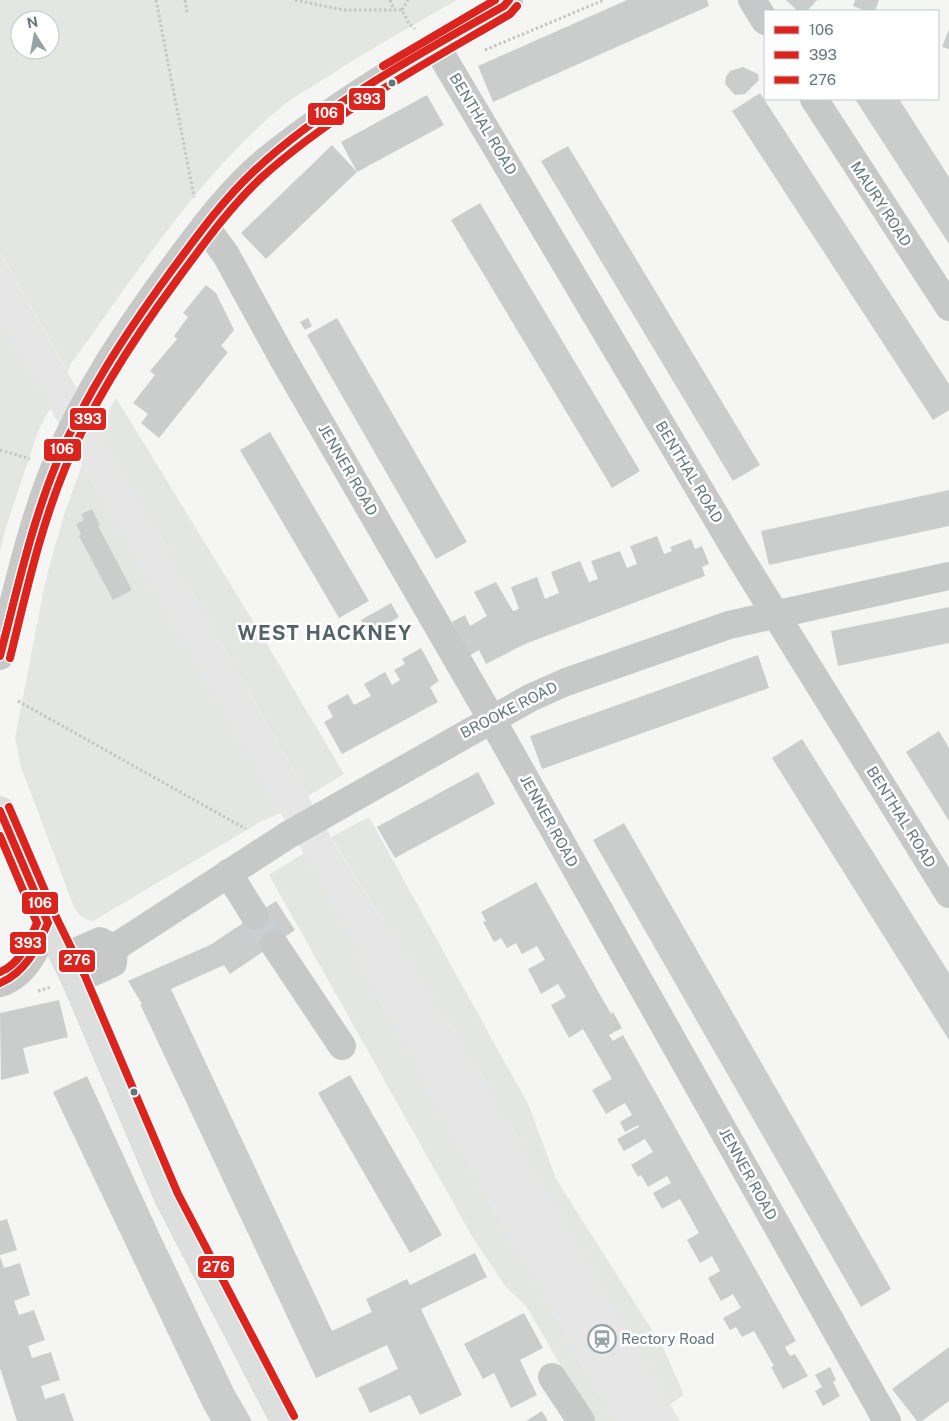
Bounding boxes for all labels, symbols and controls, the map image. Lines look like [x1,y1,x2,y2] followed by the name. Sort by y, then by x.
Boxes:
[10,10,60,60] north arrow
[764,10,939,100] legend
[26,13,39,31] text: N
[809,21,834,38] text: 106
[809,46,837,63] text: 393
[446,70,521,178] street label: BENTHAL ROAD
[809,71,836,88] text: 276
[387,78,397,88] unlabelled marker
[348,87,386,111] line badge: 393
[353,91,381,107] text: 393
[307,102,345,126] line badge: 106
[314,105,338,121] text: 106
[848,158,915,249] street label: MAURY ROAD
[69,407,107,431] line badge: 393
[74,411,102,427] text: 393
[652,418,727,526] street label: BENTHAL ROAD
[315,421,381,518] street label: JENNER ROAD
[43,438,82,462] line badge: 106
[50,441,74,457] text: 106
[238,621,412,645] district label: WEST HACKNEY
[457,678,560,741] street label: BROOKE ROAD
[864,763,939,870] street label: BENTHAL ROAD
[517,772,582,870] street label: JENNER ROAD
[21,891,59,915] line badge: 106
[28,895,52,911] text: 106
[9,931,47,955] line badge: 393
[14,935,42,951] text: 393
[58,949,96,973] line badge: 276
[64,952,90,968] text: 276
[129,1087,139,1097] unlabelled marker
[716,1125,781,1223] street label: JENNER ROAD
[197,1255,235,1279] line badge: 276
[203,1259,229,1275] text: 276
[587,1324,617,1354] station icon: Rectory Road
[621,1330,715,1347] place label: Rectory Road

